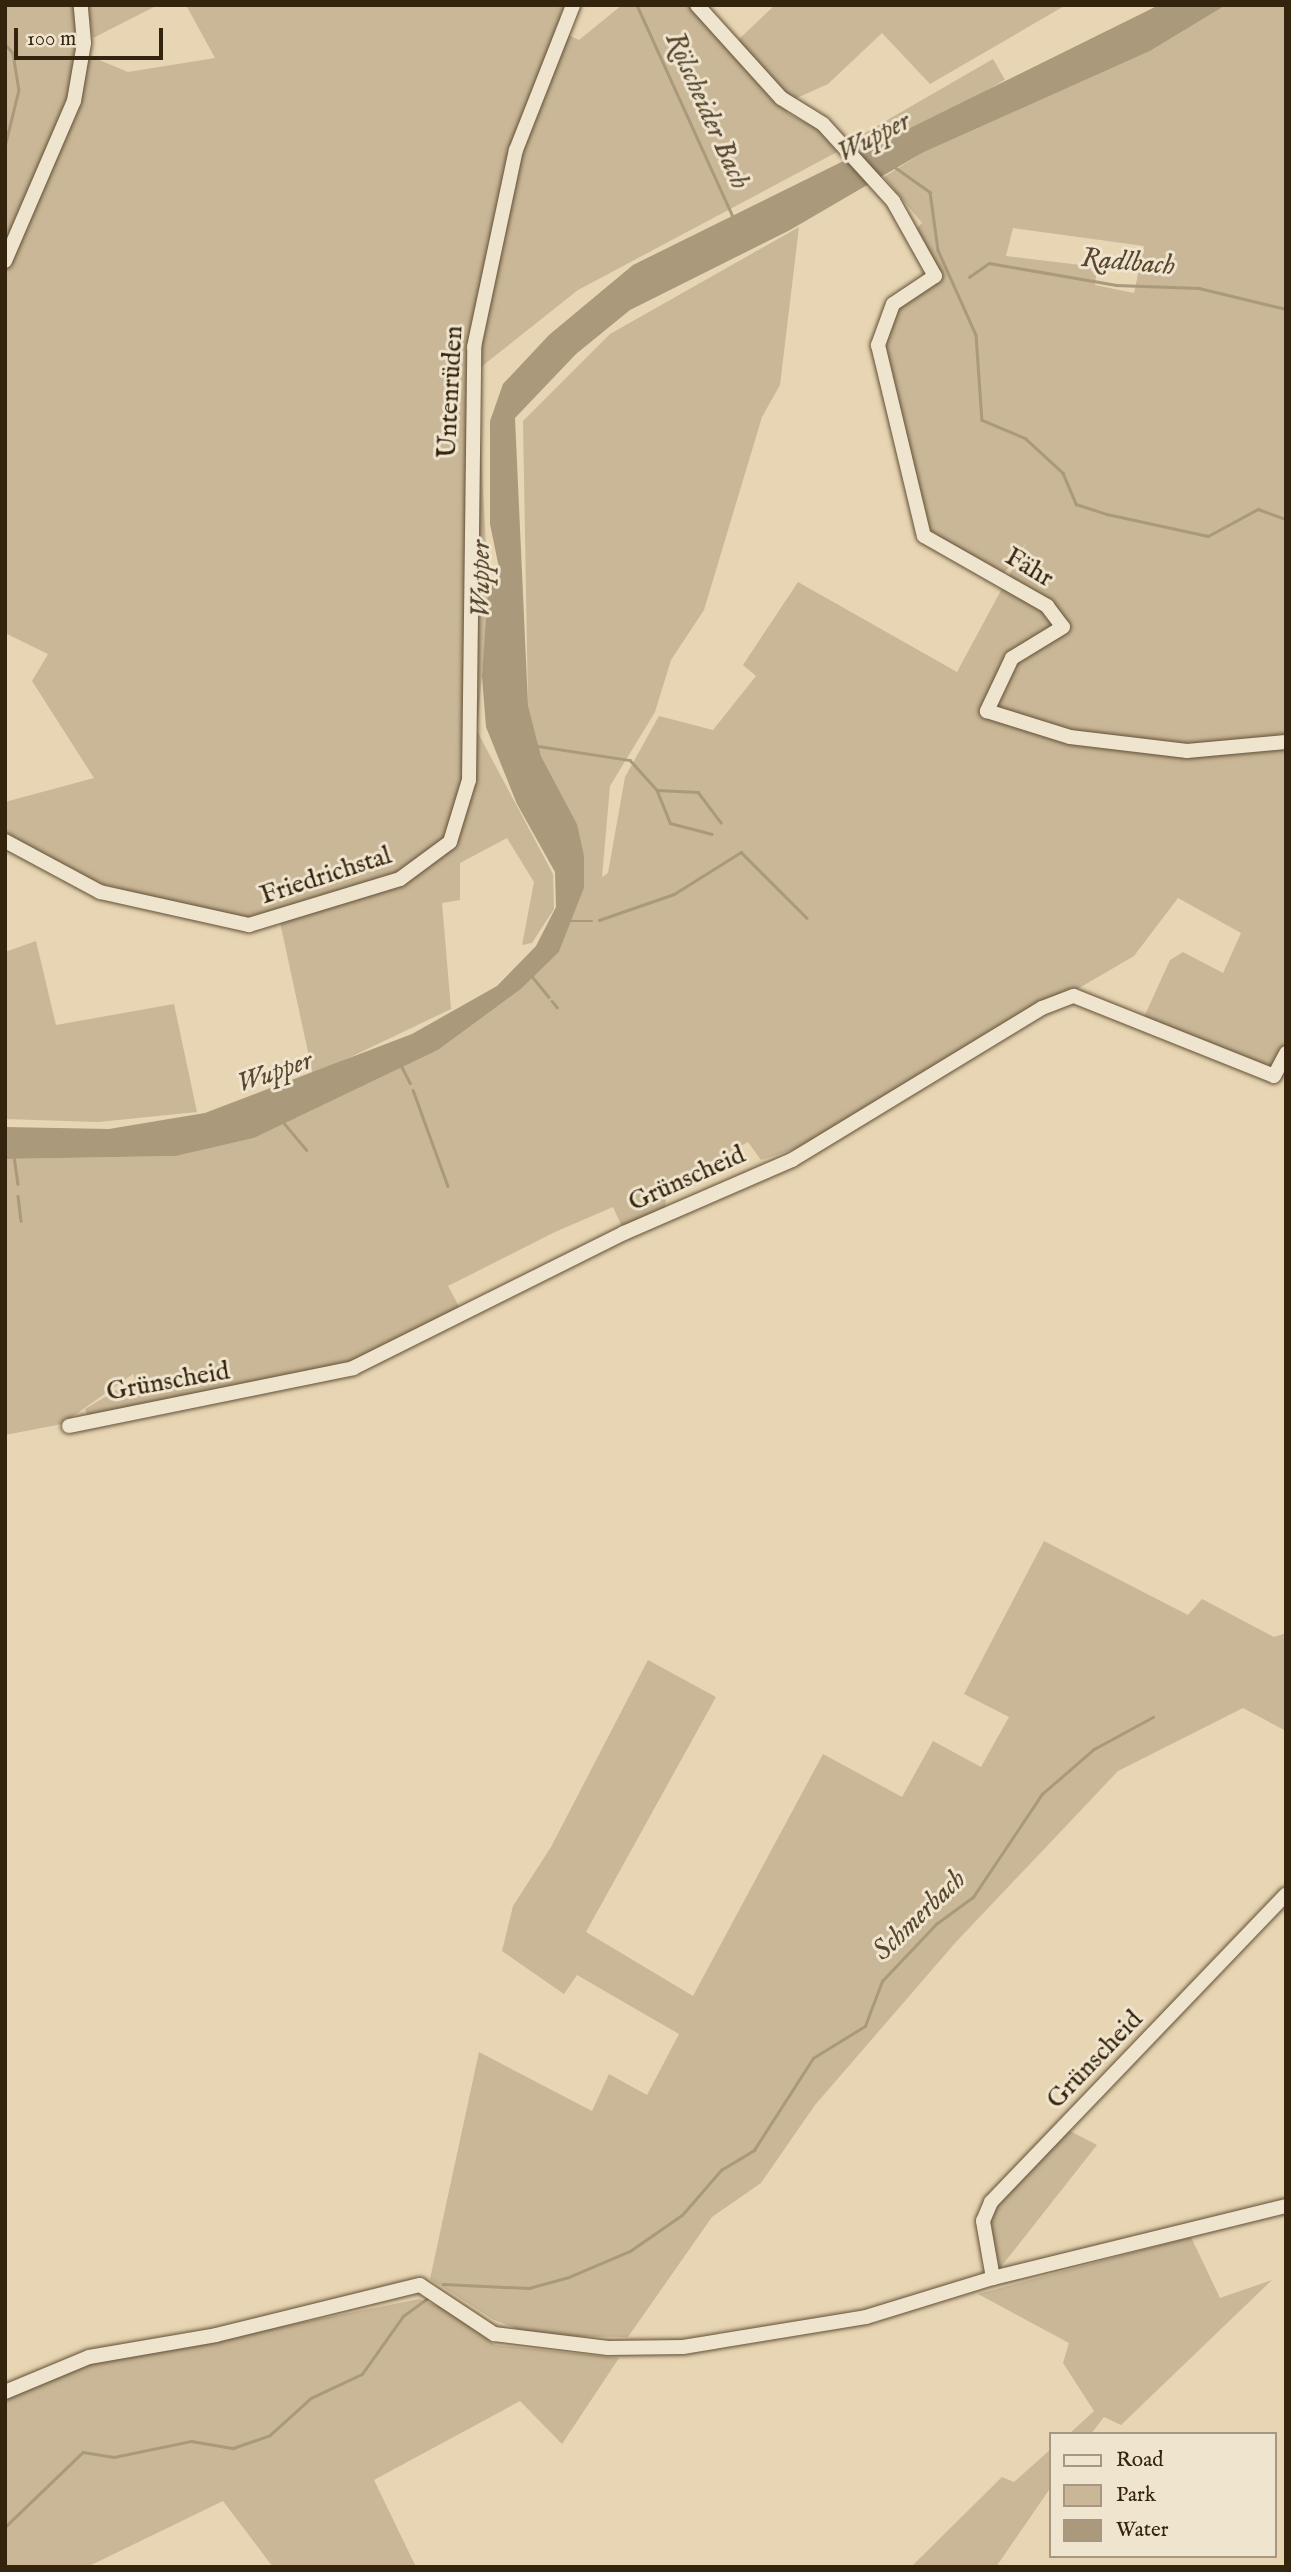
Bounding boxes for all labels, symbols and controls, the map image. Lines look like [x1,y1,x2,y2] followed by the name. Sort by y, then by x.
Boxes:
[18,14,166,58] scale bar
[27,26,76,53] text: 100 m
[656,27,756,195] water label: Rölscheider Bach
[832,105,916,171] water label: Wupper
[1080,242,1176,284] water label: Radlbach
[432,325,470,459] street label: Untenrüden
[465,540,499,618] water label: Wupper
[999,541,1059,595] street label: Fähr
[256,840,396,912] street label: Friedrichstal
[233,1044,317,1102] water label: Wupper
[624,1139,750,1219] street label: Grünscheid
[104,1356,232,1408] street label: Grünscheid
[866,1863,974,1969] water label: Schmerbach
[1041,2004,1149,2116] street label: Grünscheid
[1050,2432,1277,2558] legend
[1116,2447,1163,2474] text: Road
[1116,2482,1156,2509] text: Park
[1116,2517,1168,2544] text: Water

